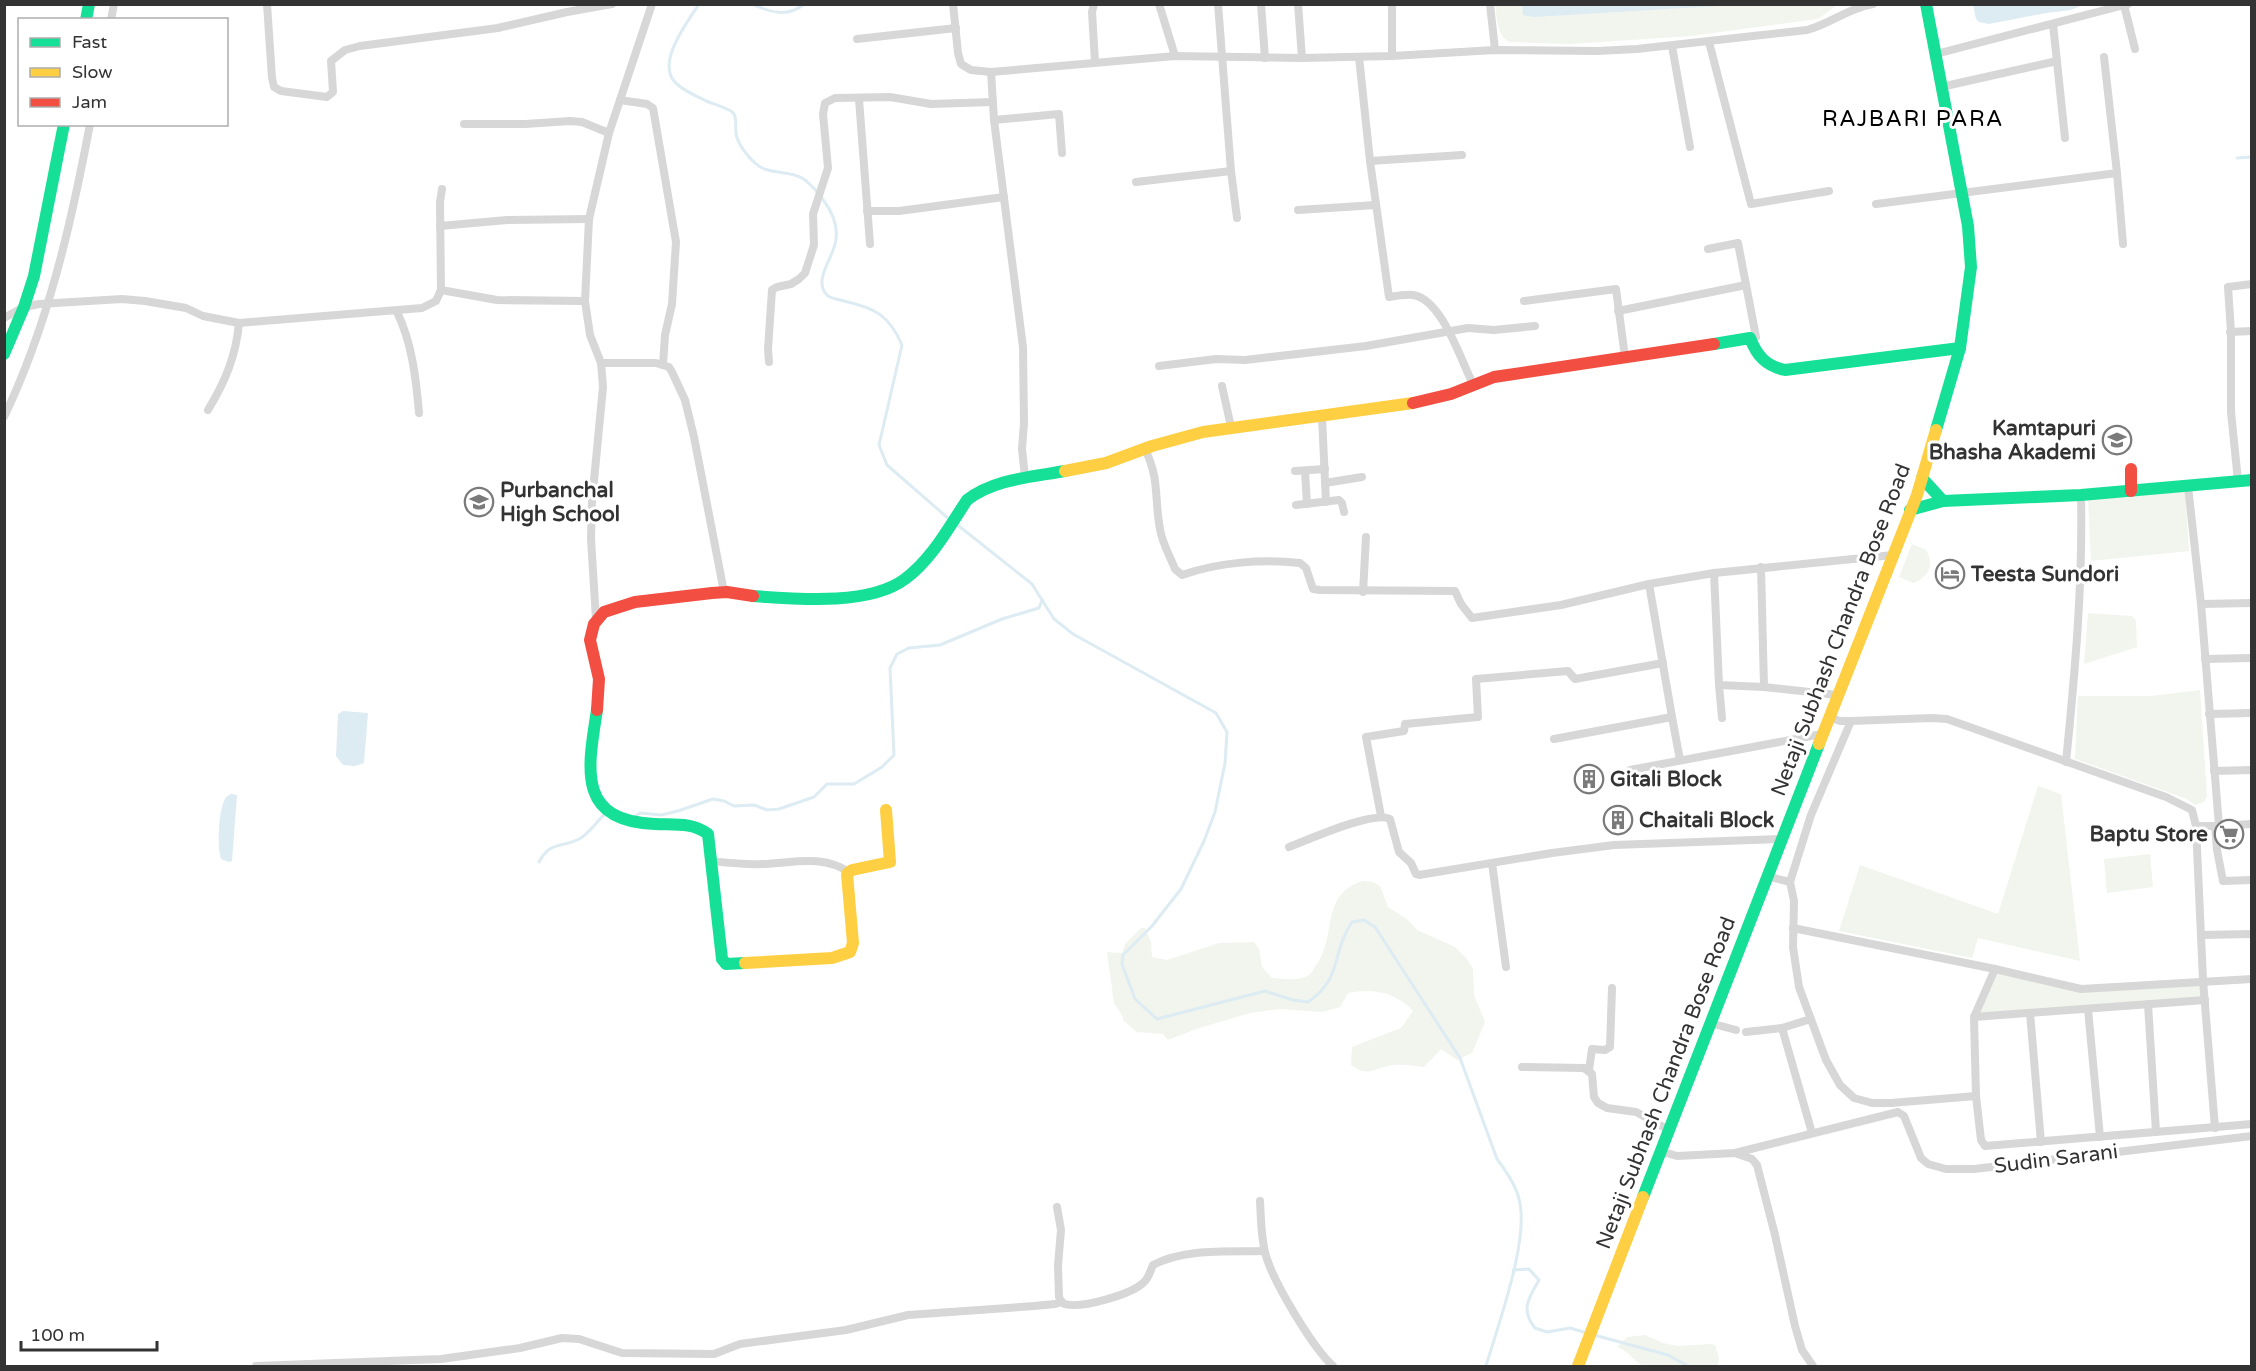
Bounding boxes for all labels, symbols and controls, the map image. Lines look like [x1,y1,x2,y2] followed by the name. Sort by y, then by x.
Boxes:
[18,18,228,126] legend
[72,31,107,53] text: Fast
[72,61,113,83] text: Slow
[72,91,107,113] text: Jam
[1822,106,2004,132] district label: RAJBARI PARA
[1929,416,2096,465] place label: Kamtapuri Bhasha Akademi
[2101,424,2133,456] school or university icon: Kamtapuri Bhasha Akademi
[1766,460,1916,800] street label: Netaji Subhash Chandra Bose Road
[500,478,620,527] place label: Purbanchal High School
[463,486,495,518] school or university icon: Purbanchal High School
[1934,558,1966,590] hotel icon: Teesta Sundori
[1970,562,2119,587] place label: Teesta Sundori
[1573,763,1605,795] building icon: Gitali Block
[1610,767,1722,792] place label: Gitali Block
[1602,804,1634,836] building icon: Chaitali Block
[1639,808,1775,833] place label: Chaitali Block
[2213,818,2245,850] supermarket icon: Baptu Store
[2089,822,2208,847] place label: Baptu Store
[1591,913,1741,1253] street label: Netaji Subhash Chandra Bose Road
[1993,1139,2119,1179] street label: Sudin Sarani
[21,1314,158,1352] scale bar
[30,1324,85,1346] text: 100 m

